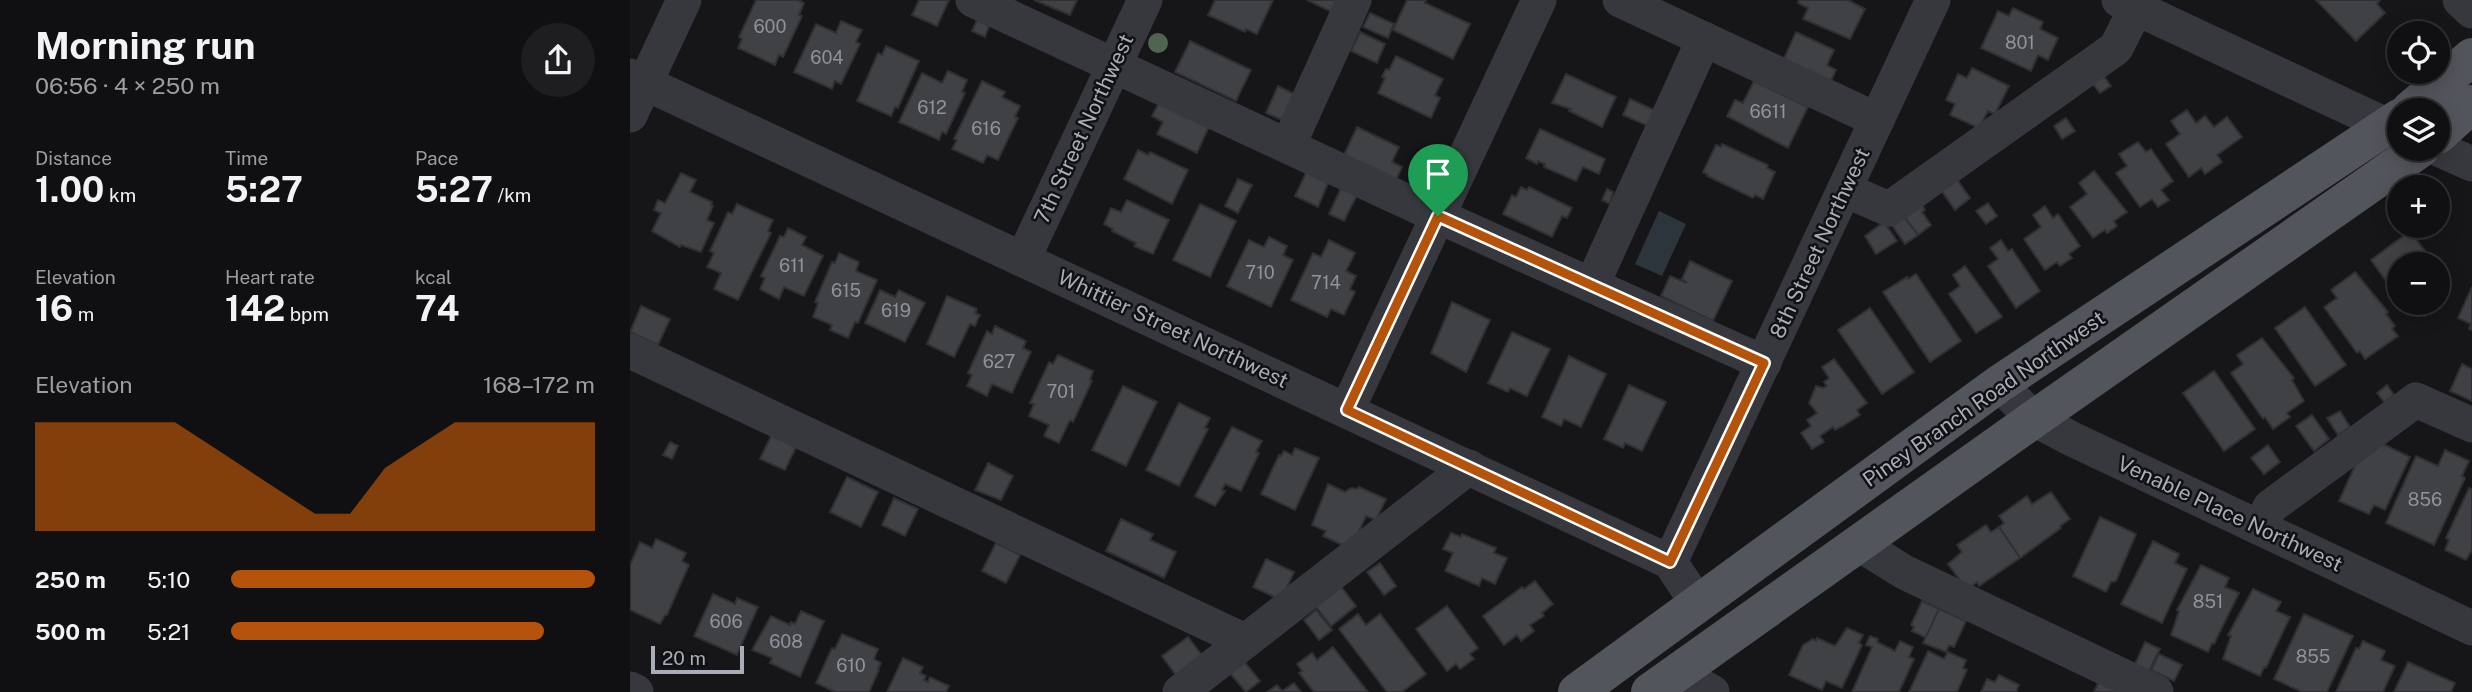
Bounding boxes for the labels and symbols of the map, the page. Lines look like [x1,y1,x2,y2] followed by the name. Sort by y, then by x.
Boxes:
[753,16,787,37] house number: 600
[1029,30,1138,228] street label: 7th Street Northwest
[2005,32,2035,53] house number: 801
[810,47,844,68] house number: 604
[917,97,947,118] house number: 612
[1750,101,1786,122] house number: 6611
[971,118,1001,139] house number: 616
[1408,144,1468,216] pin
[1764,144,1875,342] street label: 8th Street Northwest
[779,255,805,276] house number: 611
[1245,262,1275,283] house number: 710
[1054,264,1292,393] street label: Whittier Street Northwest
[1311,272,1341,293] house number: 714
[831,280,861,301] house number: 615
[881,300,911,321] house number: 619
[1858,305,2110,492] street label: Piney Branch Road Northwest
[983,351,1015,372] house number: 627
[1047,381,1075,402] house number: 701
[2114,450,2347,577] street label: Venable Place Northwest
[2408,489,2442,510] house number: 856
[2193,591,2223,612] house number: 851
[709,611,743,632] house number: 606
[769,631,803,652] house number: 608
[651,643,744,675] scale bar
[2296,646,2330,667] house number: 855
[836,655,866,676] house number: 610

